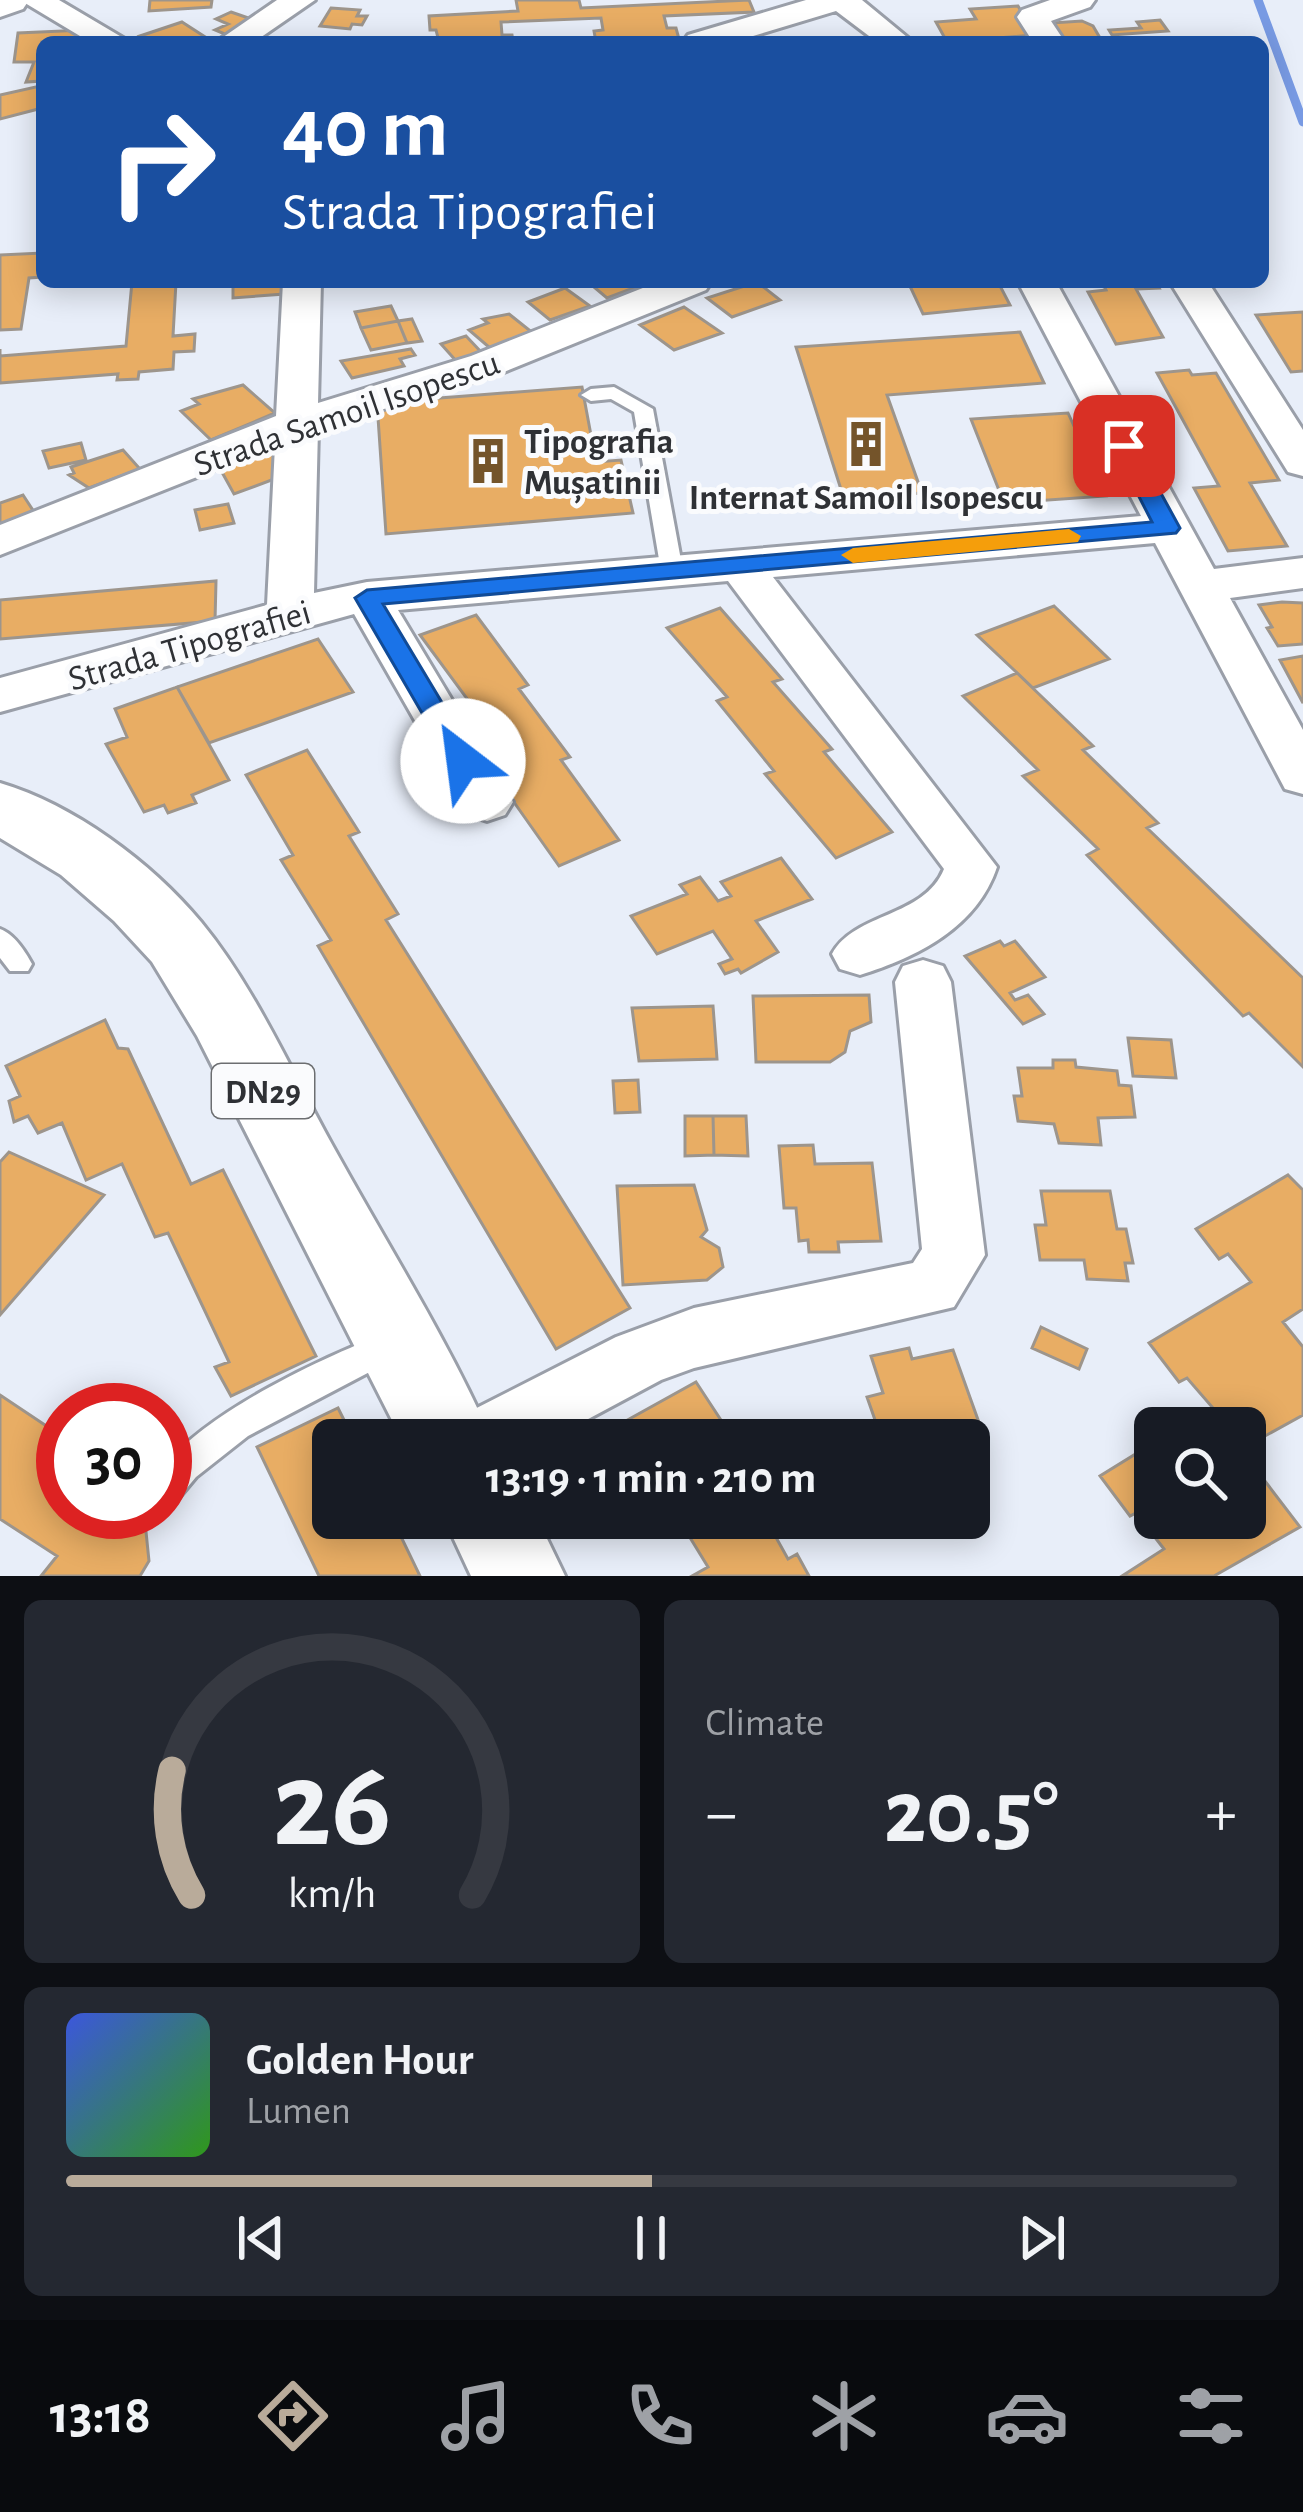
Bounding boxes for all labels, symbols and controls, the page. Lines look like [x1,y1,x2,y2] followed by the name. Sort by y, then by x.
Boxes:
[84,84,240,240] icon: right
[282,88,449,172] text: 40 m
[282,186,657,240] text: Strada Tipografiei
[189,345,504,483] street label: Strada Samoil Isopescu
[1073,395,1175,497] pin
[1091,413,1157,479] icon: arrive
[841,419,891,469] building icon: Internat Samoil Isopescu
[524,424,674,504] place label: Tipografia Mușatinii
[463,436,513,486] building icon: Tipografia Mușatinii
[689,480,1043,516] place label: Internat Samoil Isopescu
[64,594,315,698] street label: Strada Tipografiei
[400,698,526,824] position arrow
[212,1064,314,1118] road number: DN29
[36,1383,192,1539] speed limit sign: 30
[1134,1407,1266,1539] map controls
[1134,1407,1266,1539] button: search
[486,1456,816,1501] text: 13:19 · 1 min · 210 m
[706,1704,824,1743] text: Climate
[272,1744,391,1869] text: 26
[884,1769,1059,1859] text: 20.5°
[706,1781,737,1847] text: −
[1205,1781,1237,1847] text: +
[288,1872,376,1915] text: km/h
[246,2038,473,2083] text: Golden Hour
[246,2092,351,2131] text: Lumen
[228,2205,294,2271] icon: previous
[618,2205,684,2271] icon: pause
[1009,2205,1075,2271] icon: next
[251,2374,335,2458] icon: directions
[434,2374,518,2458] icon: music
[618,2374,702,2458] icon: phone
[802,2374,886,2458] icon: climate
[985,2374,1069,2458] icon: car
[1169,2374,1253,2458] icon: filters
[50,2389,151,2443] text: 13:18

